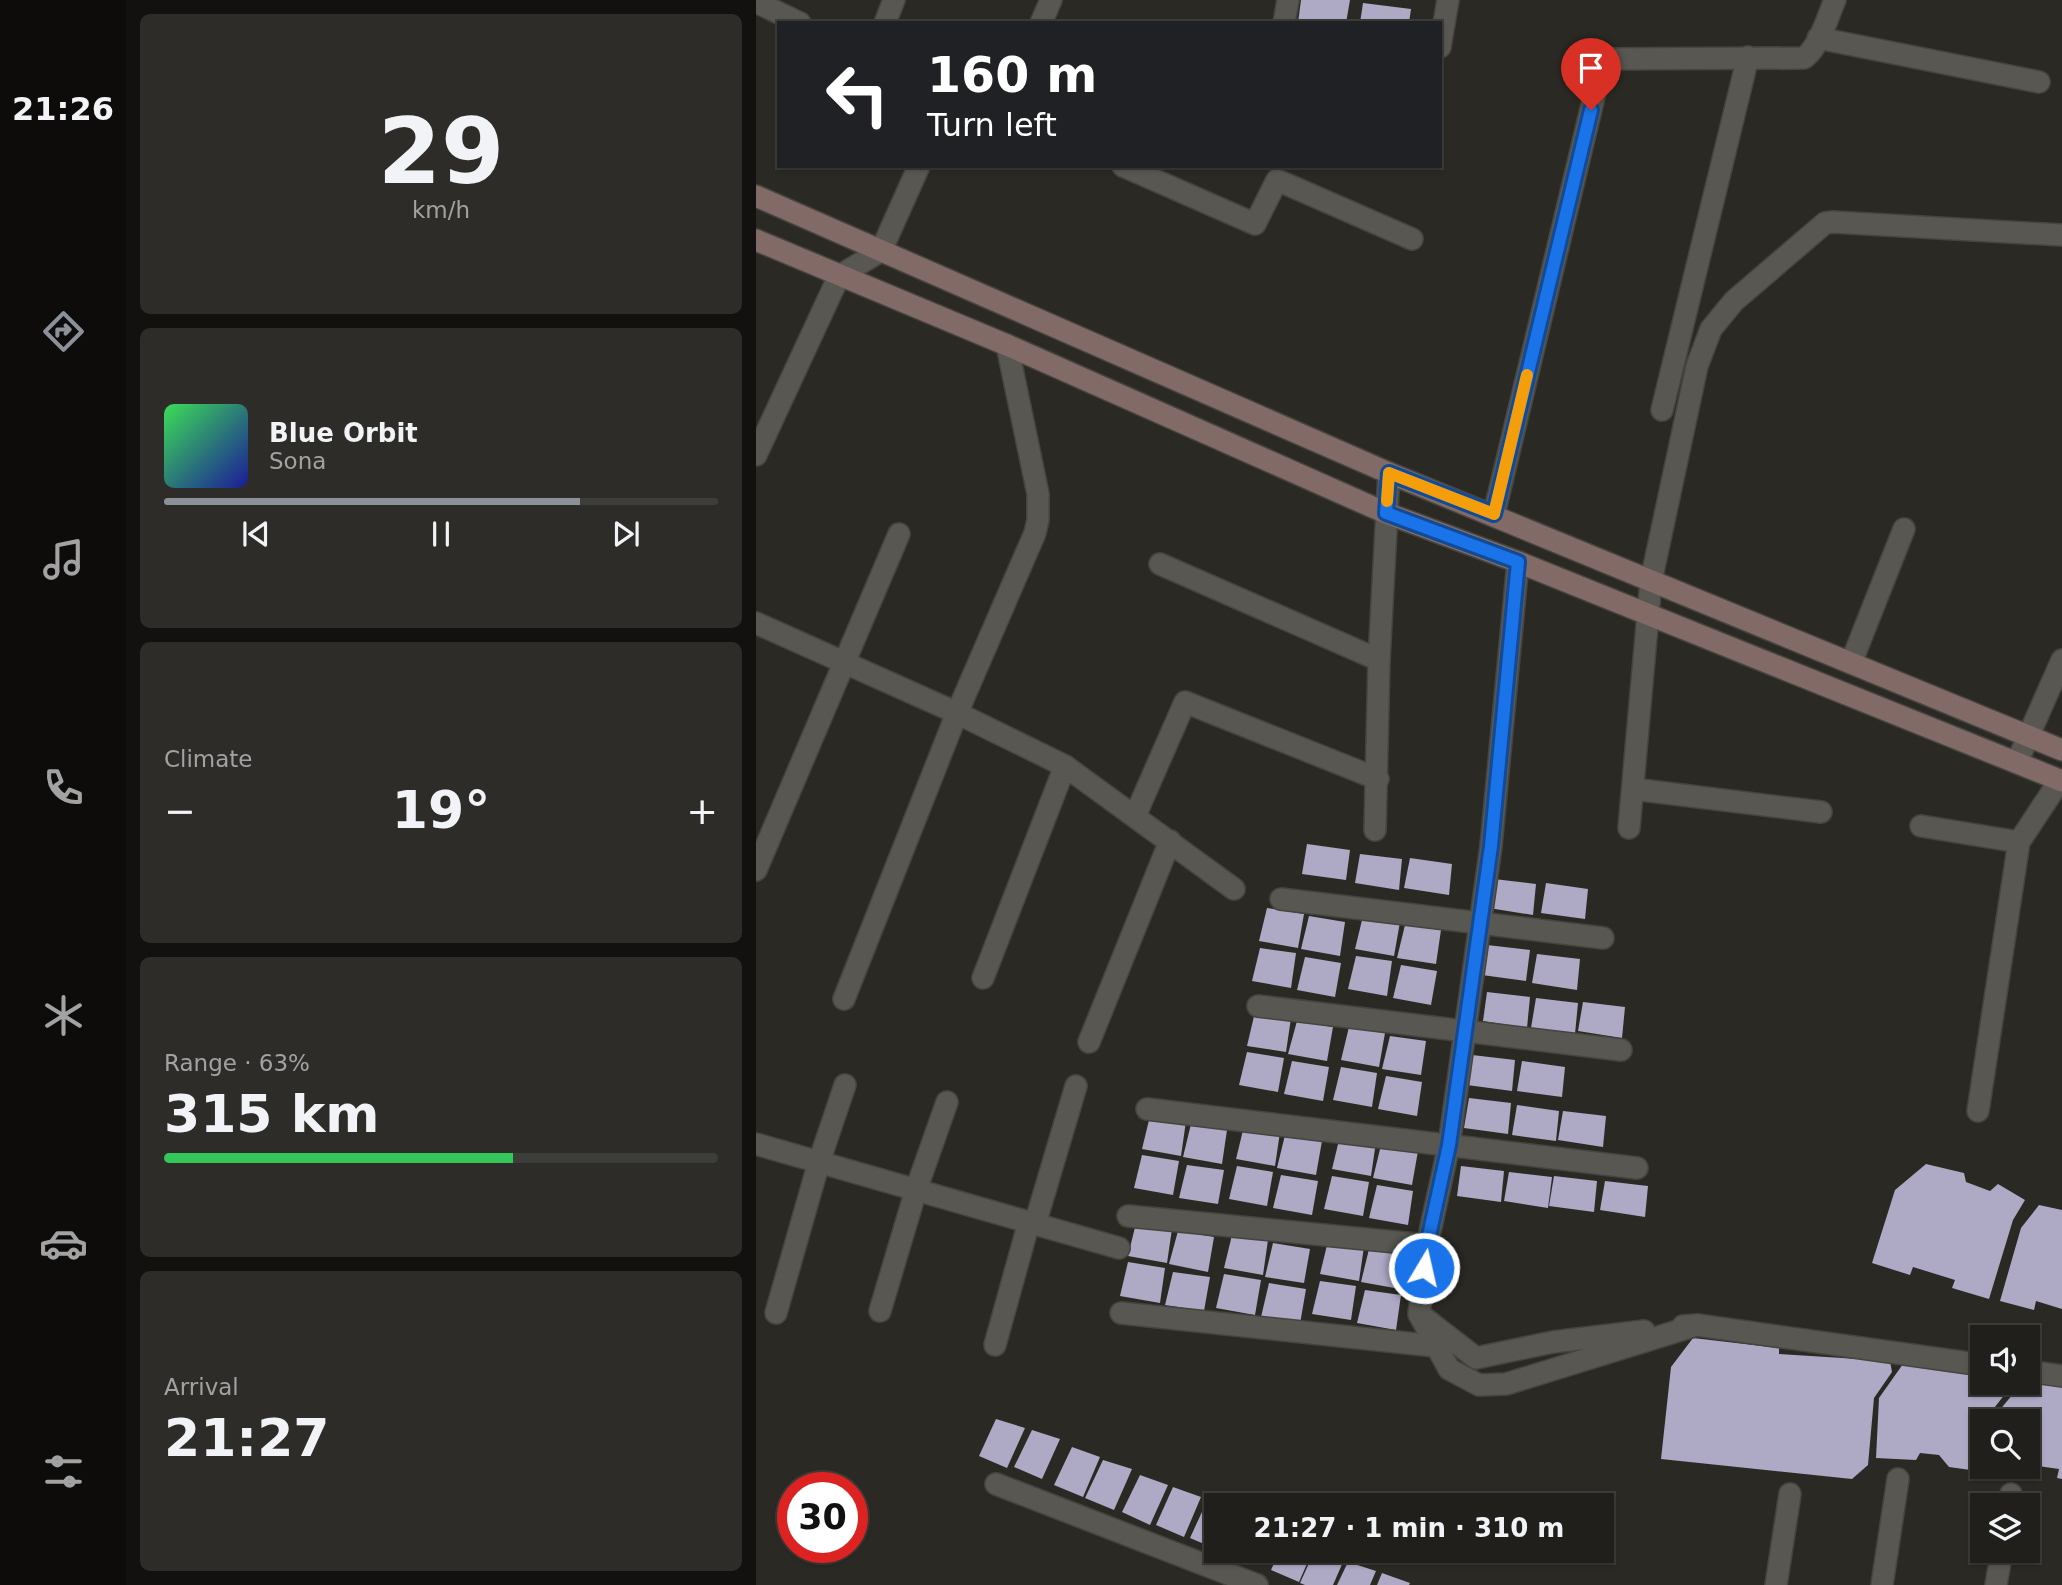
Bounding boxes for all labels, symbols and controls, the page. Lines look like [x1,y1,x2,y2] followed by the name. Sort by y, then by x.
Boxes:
[1561,38,1621,110] pin
[927,47,1097,104] text: 160 m
[812,49,903,140] icon: left
[1572,49,1610,87] icon: arrive
[12,90,114,128] text: 21:26
[378,99,504,204] text: 29
[927,106,1057,144] text: Turn left
[412,197,470,223] text: km/h
[39,307,88,356] icon: directions
[269,418,418,448] text: Blue Orbit
[269,448,326,474] text: Sona
[237,515,275,553] icon: previous
[422,515,460,553] icon: pause
[607,515,645,553] icon: next
[39,535,88,584] icon: music
[164,746,253,772] text: Climate
[39,763,88,812] icon: phone
[392,780,490,840] text: 19°
[164,789,196,833] text: −
[686,789,718,833] text: +
[39,991,88,1040] icon: climate
[164,1050,310,1076] text: Range · 63%
[164,1084,379,1144] text: 315 km
[39,1219,88,1268] icon: car
[1387,1231,1461,1305] position arrow
[1970,1325,2040,1563] map controls
[1970,1325,2040,1395] button: sound
[164,1374,239,1400] text: Arrival
[164,1408,330,1468] text: 21:27
[1970,1409,2040,1479] button: search
[39,1447,88,1496] icon: filters
[777,1472,868,1563] speed limit sign: 30
[1970,1493,2040,1563] button: layers
[1254,1513,1564,1543] text: 21:27 · 1 min · 310 m

